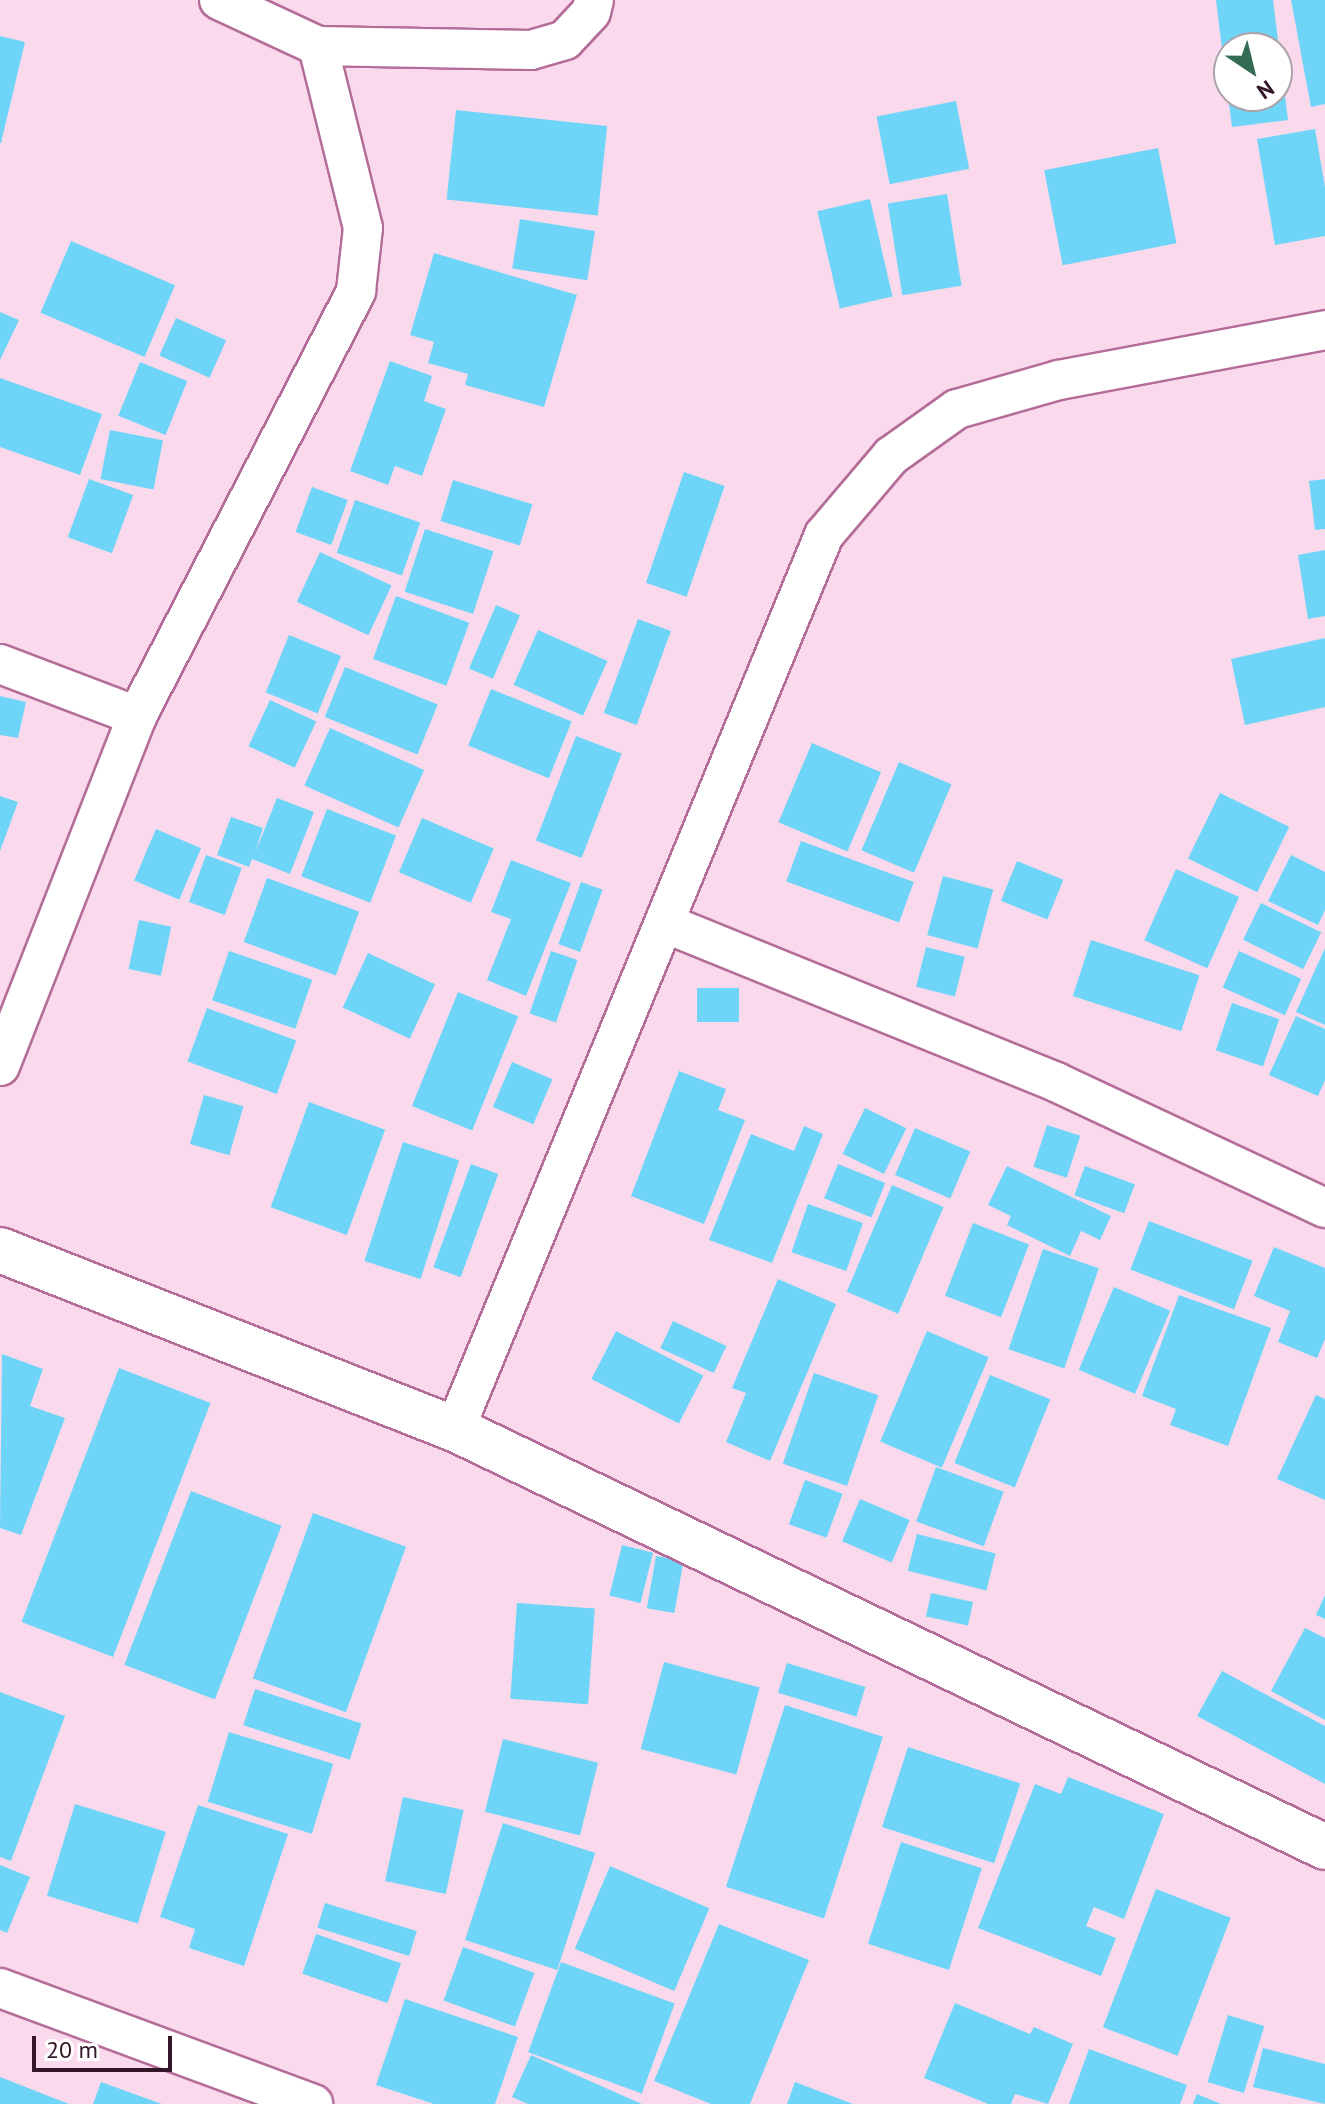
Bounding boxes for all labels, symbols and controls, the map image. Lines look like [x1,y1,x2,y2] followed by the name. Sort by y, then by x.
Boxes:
[1213,32,1293,112] north arrow
[1252,74,1280,106] text: N
[36,2020,176,2070] scale bar
[46,2034,98,2065] text: 20 m

